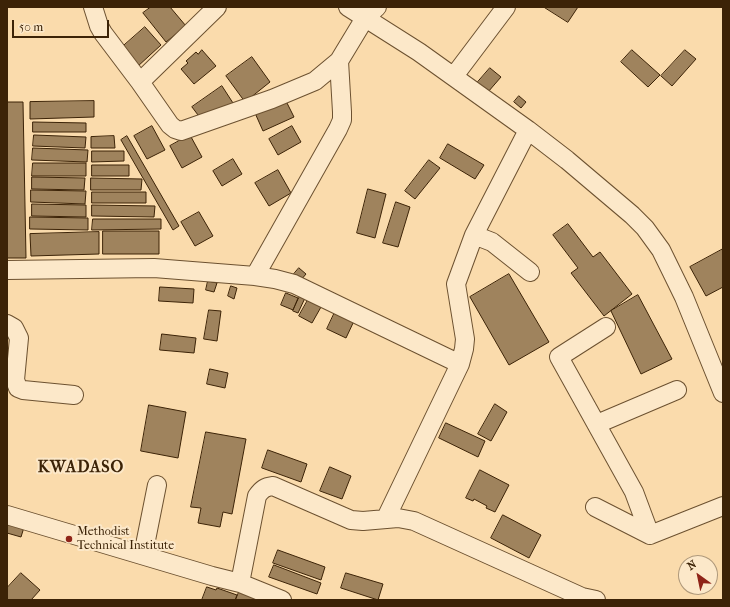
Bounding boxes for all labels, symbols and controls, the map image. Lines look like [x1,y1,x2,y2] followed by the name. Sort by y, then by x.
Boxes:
[14,12,111,38] scale bar
[19,20,43,34] text: 50 m
[38,458,124,478] district label: KWADASO
[77,525,174,553] place label: Methodist Technical Institute
[64,534,74,544] marker: Methodist Technical Institute
[678,555,718,595] north arrow
[685,558,699,573] text: N

